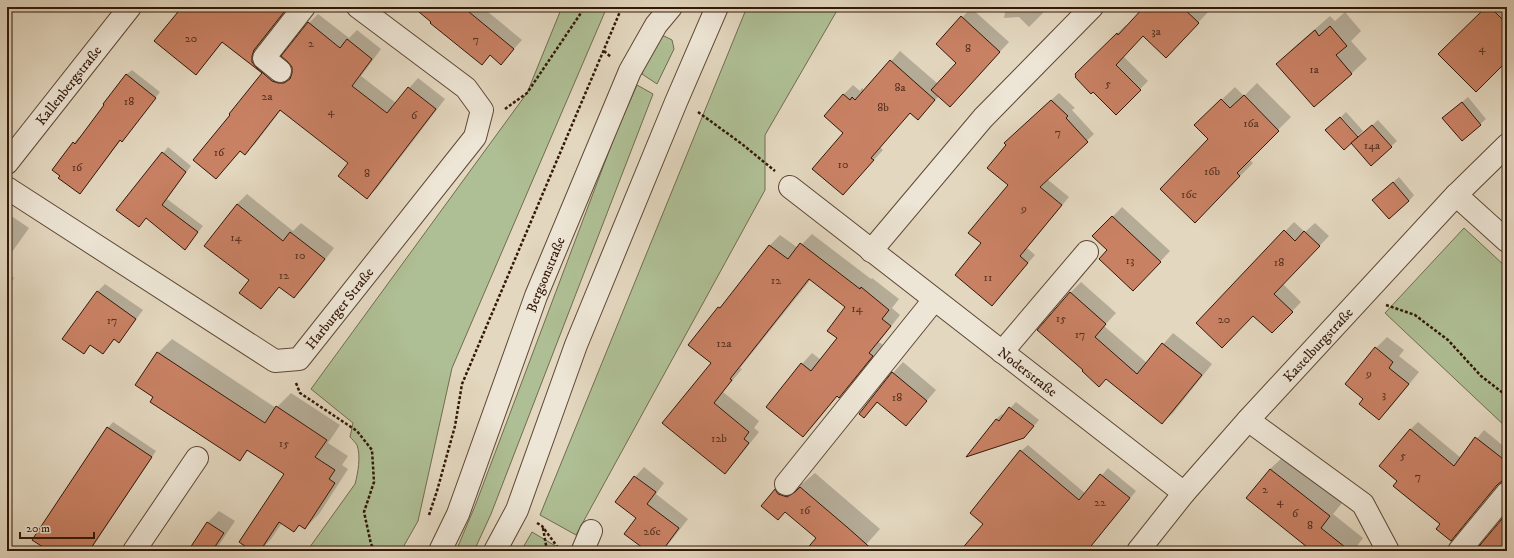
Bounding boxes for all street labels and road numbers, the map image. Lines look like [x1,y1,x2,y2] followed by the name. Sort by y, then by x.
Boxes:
[32,42,106,129] street label: Kallenbergstraße
[523,234,570,315] street label: Bergsonstraße
[302,264,378,353] street label: Harburger Straße
[1280,304,1358,386] street label: Kastelburgstraße
[994,344,1061,401] street label: Noderstraße

